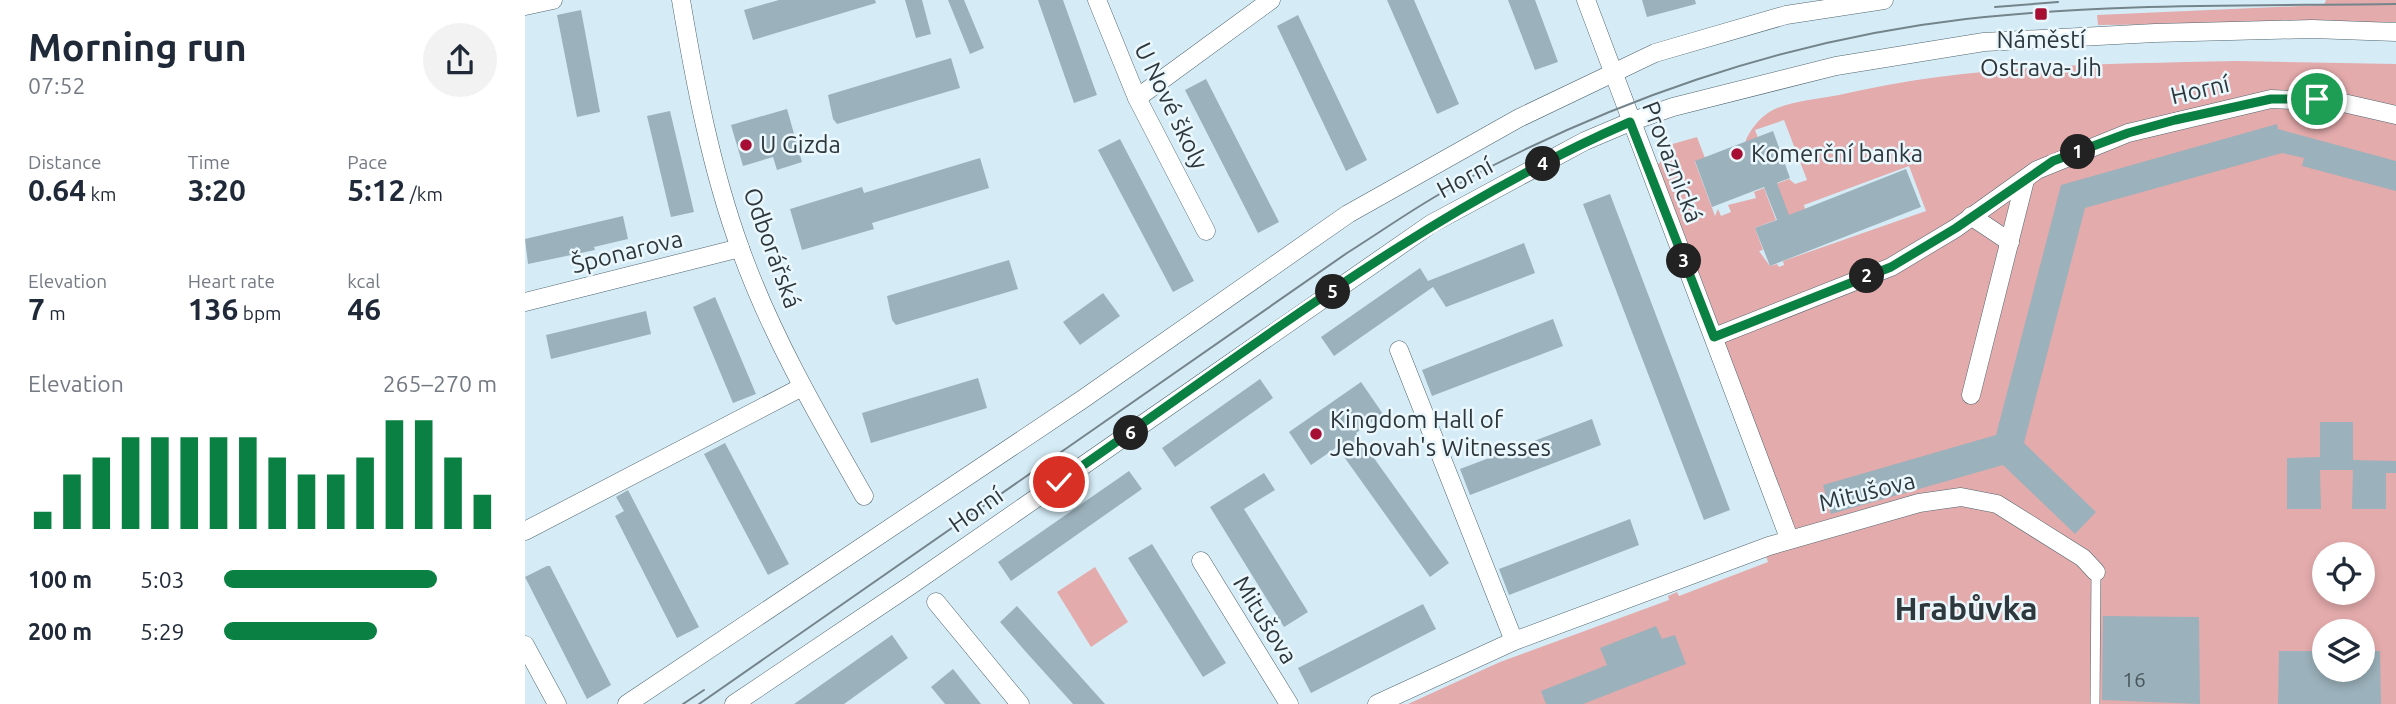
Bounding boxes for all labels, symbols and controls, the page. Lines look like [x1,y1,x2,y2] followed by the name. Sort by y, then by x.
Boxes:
[2033,6,2049,22] marker: Náměstí Ostrava-Jih
[423,23,497,97] button: share
[28,26,247,68] text: Morning run
[1980,26,2102,81] place label: Náměstí Ostrava-Jih
[1129,38,1214,174] street label: U Nové školy
[2168,69,2233,109] street label: Horní
[2287,69,2347,129] pin
[28,73,86,98] text: 07:52
[2298,80,2336,118] icon: arrive
[1637,97,1708,226] street label: Provaznická
[760,131,841,158] place label: U Gizda
[2061,134,2095,170] pin: 1
[738,137,754,153] marker: U Gizda
[1751,140,1923,167] place label: Komerční banka
[2072,140,2083,162] text: 1
[1525,146,1561,182] pin: 4
[1729,146,1745,162] marker: Komerční banka
[28,151,102,173] text: Distance
[188,151,230,173] text: Time
[347,151,388,173] text: Pace
[1432,151,1498,203] street label: Horní
[1537,152,1548,174] text: 4
[28,173,86,207] text: 0.64
[188,173,246,207] text: 3:20
[347,173,405,207] text: 5:12
[86,183,116,205] text: km
[405,183,443,205] text: /km
[738,184,807,312] street label: Odborářská
[568,224,685,278] street label: Šponarova
[1667,244,1701,278] pin: 3
[1678,249,1689,271] text: 3
[1849,258,1885,294] pin: 2
[1861,264,1872,286] text: 2
[28,270,107,292] text: Elevation
[188,270,275,292] text: Heart rate
[347,270,380,292] text: kcal
[1315,274,1351,310] pin: 5
[1327,280,1338,302] text: 5
[28,292,45,326] text: 7
[188,292,238,326] text: 136
[347,292,381,326] text: 46
[45,302,66,324] text: m
[238,302,281,324] text: bpm
[28,371,124,396] text: Elevation
[383,371,497,396] text: 265–270 m
[1330,406,1551,461] place label: Kingdom Hall of Jehovah's Witnesses
[1113,416,1149,450] pin: 6
[1125,421,1136,443] text: 6
[1308,426,1324,442] marker: Kingdom Hall of Jehovah's Witnesses
[1029,452,1089,512] pin
[1040,463,1078,501] icon: check
[1816,467,1918,517] street label: Mitušova
[944,481,1009,538] street label: Horní
[2312,542,2375,682] map controls
[2312,542,2375,605] button: locate
[28,567,92,592] text: 100 m
[140,567,185,592] text: 5:03
[1228,571,1303,669] street label: Mitušova
[1894,590,2038,626] district label: Hrabůvka
[28,619,92,644] text: 200 m
[140,619,185,644] text: 5:29
[2312,619,2375,682] button: layers
[2122,667,2146,691] house number: 16

